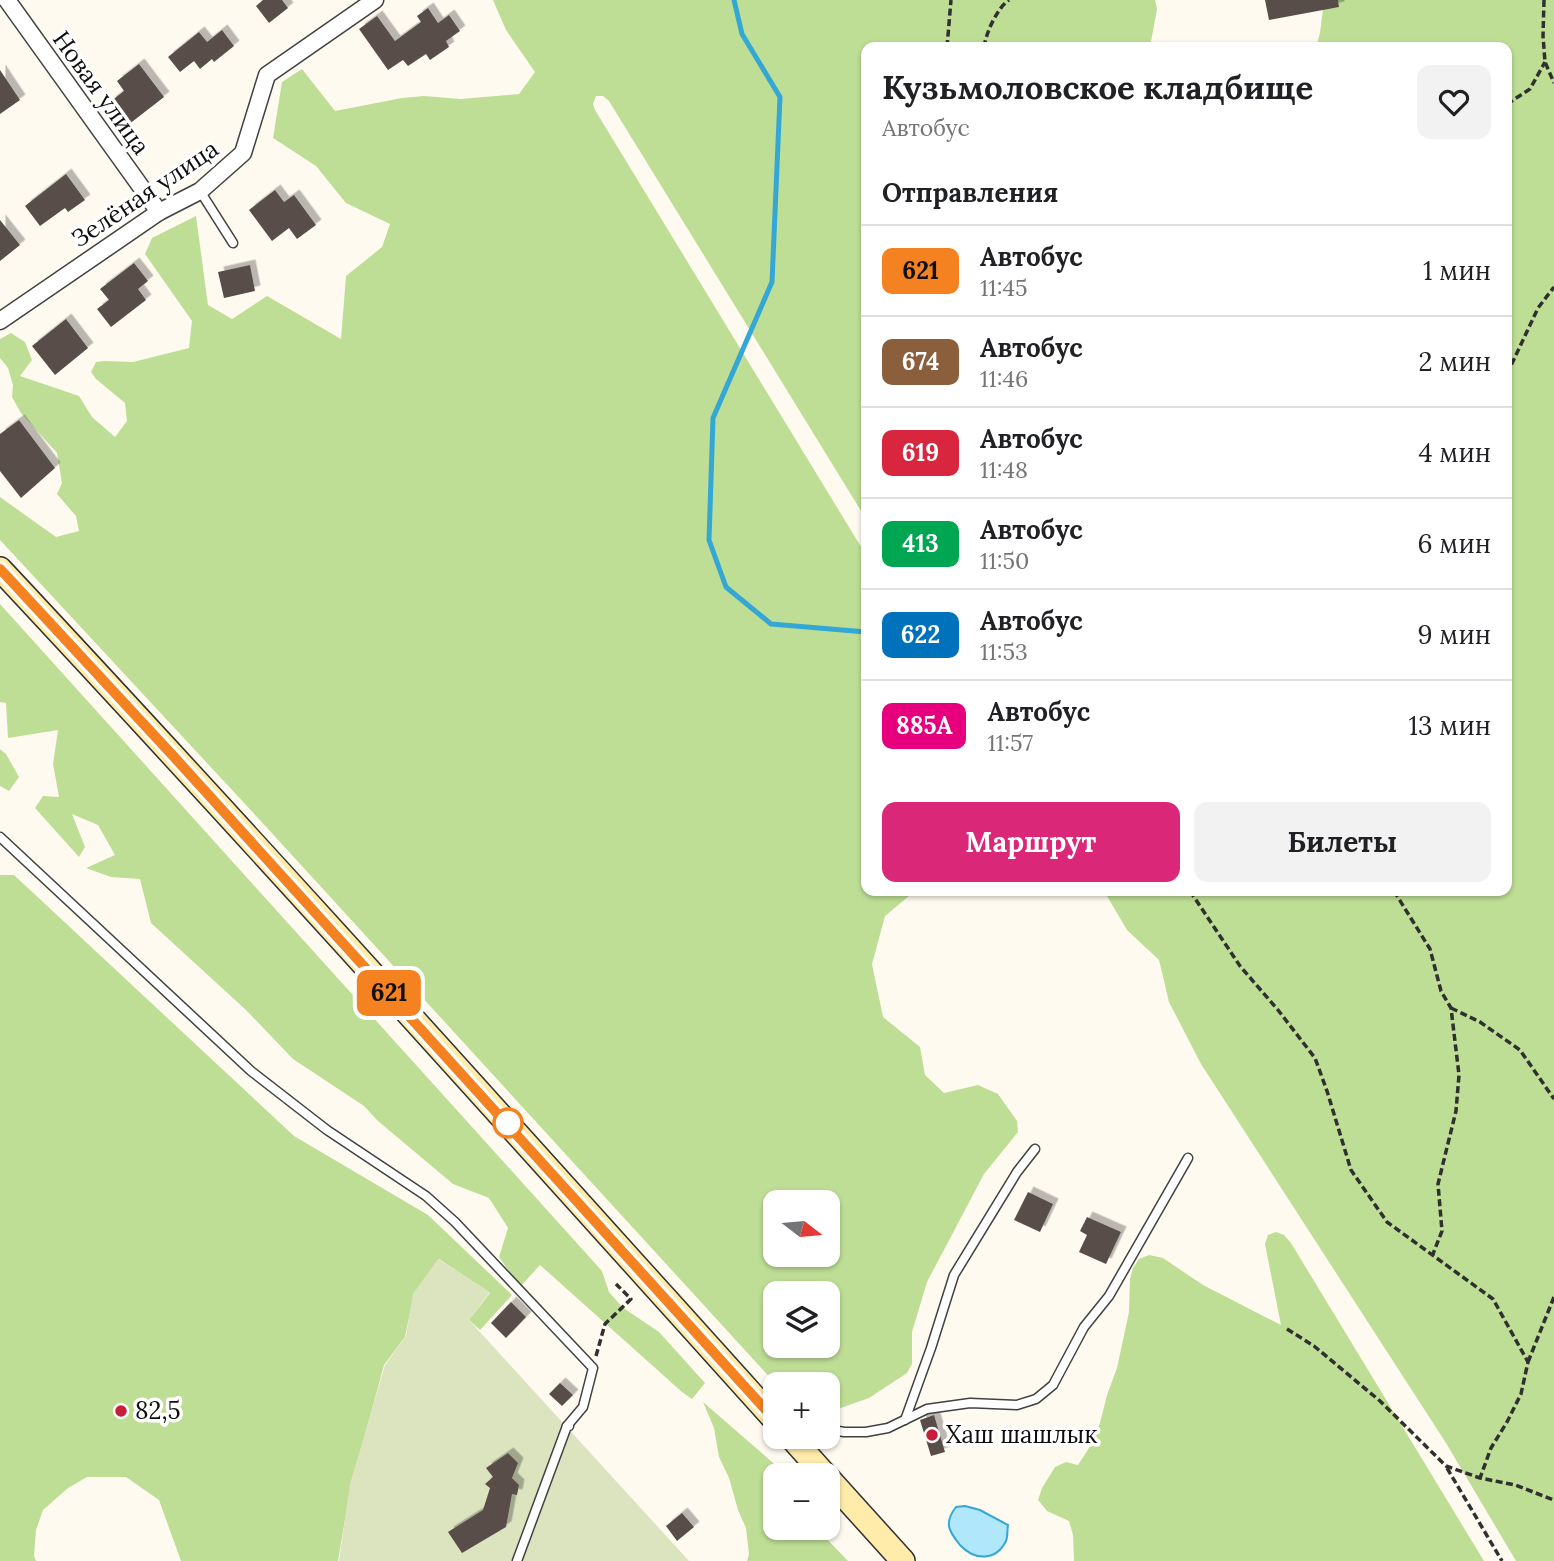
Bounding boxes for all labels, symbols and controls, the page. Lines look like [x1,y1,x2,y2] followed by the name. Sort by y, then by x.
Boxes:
[46,25,157,161] street label: Новая улица
[1417,65,1491,139] button: heart
[882,66,1313,108] text: Кузьмоловское кладбище
[882,113,970,142] text: Автобус
[65,133,224,254] street label: Зелёная улица
[882,176,1058,209] text: Отправления
[980,240,1083,273] text: Автобус
[1423,254,1491,287] text: 1 мин
[902,255,939,286] text: 621
[980,273,1028,302] text: 11:45
[980,331,1083,364] text: Автобус
[1419,345,1491,378] text: 2 мин
[902,346,939,377] text: 674
[980,364,1028,393] text: 11:46
[980,422,1083,455] text: Автобус
[1418,436,1491,469] text: 4 мин
[902,437,939,468] text: 619
[980,455,1028,484] text: 11:48
[980,513,1083,546] text: Автобус
[1417,527,1491,560] text: 6 мин
[902,528,939,559] text: 413
[980,546,1029,575] text: 11:50
[980,604,1083,637] text: Автобус
[1417,618,1491,651] text: 9 мин
[901,619,940,650] text: 622
[980,637,1028,666] text: 11:53
[987,695,1090,728] text: Автобус
[1409,709,1491,742] text: 13 мин
[896,710,952,741] text: 885А
[987,728,1033,757] text: 11:57
[882,802,1180,882] button: Маршрут
[1194,802,1491,882] button: Билеты
[349,970,429,1016] line badge: 621
[371,977,407,1008] text: 621
[493,1108,523,1138] unlabelled marker
[763,1190,840,1267] north arrow
[763,1190,840,1540] map controls
[763,1281,840,1358] button: layers
[763,1372,840,1449] button: +
[135,1395,181,1426] place label: 82,5
[113,1403,129,1419] marker: 82,5
[946,1419,1097,1450] place label: Хаш шашлык
[924,1427,940,1443] marker: Хаш шашлык
[763,1463,840,1540] button: −

